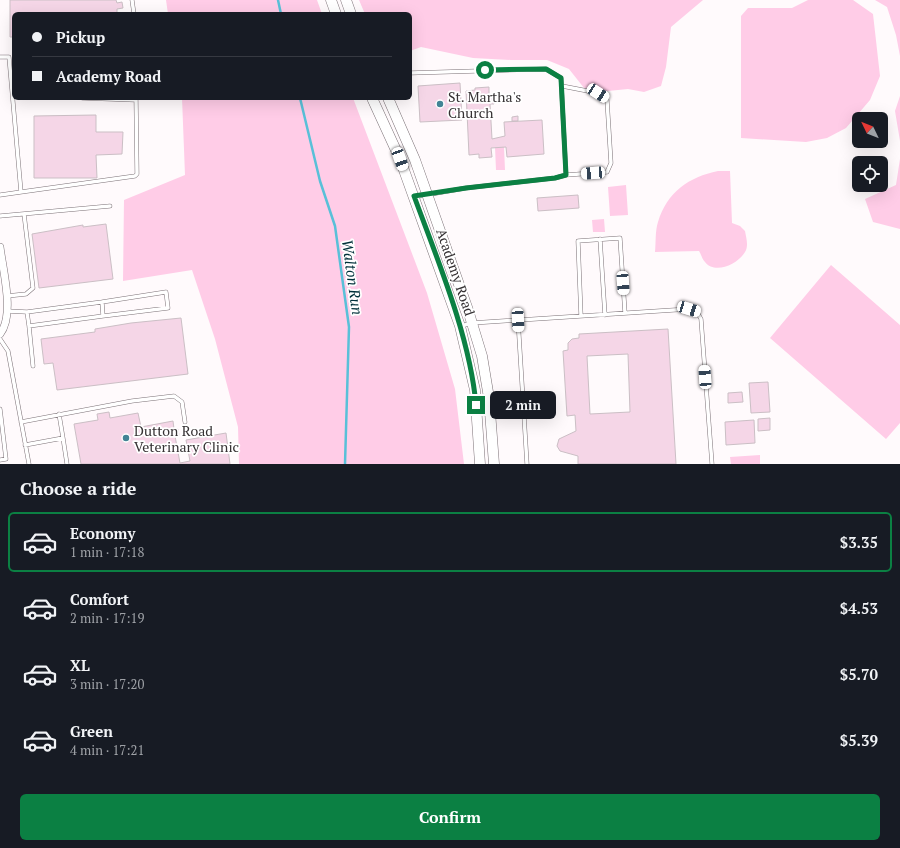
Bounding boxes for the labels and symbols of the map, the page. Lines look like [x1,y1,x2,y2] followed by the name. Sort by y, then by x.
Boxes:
[476,61,494,79] route start
[585,81,611,105] car
[448,87,521,122] place label: St. Martha's Church
[435,99,445,109] marker: St. Martha's Church
[852,112,888,148] north arrow
[390,146,410,172] car
[581,166,605,180] car
[432,226,480,318] street label: Academy Road
[338,238,368,316] water label: Walton Run
[616,271,630,295] car
[676,300,702,318] car
[511,308,525,332] car
[698,365,712,389] car
[490,391,556,419] callout: 2 min
[467,396,485,414] route end
[134,421,239,456] place label: Dutton Road Veterinary Clinic
[121,433,131,443] marker: Dutton Road Veterinary Clinic

